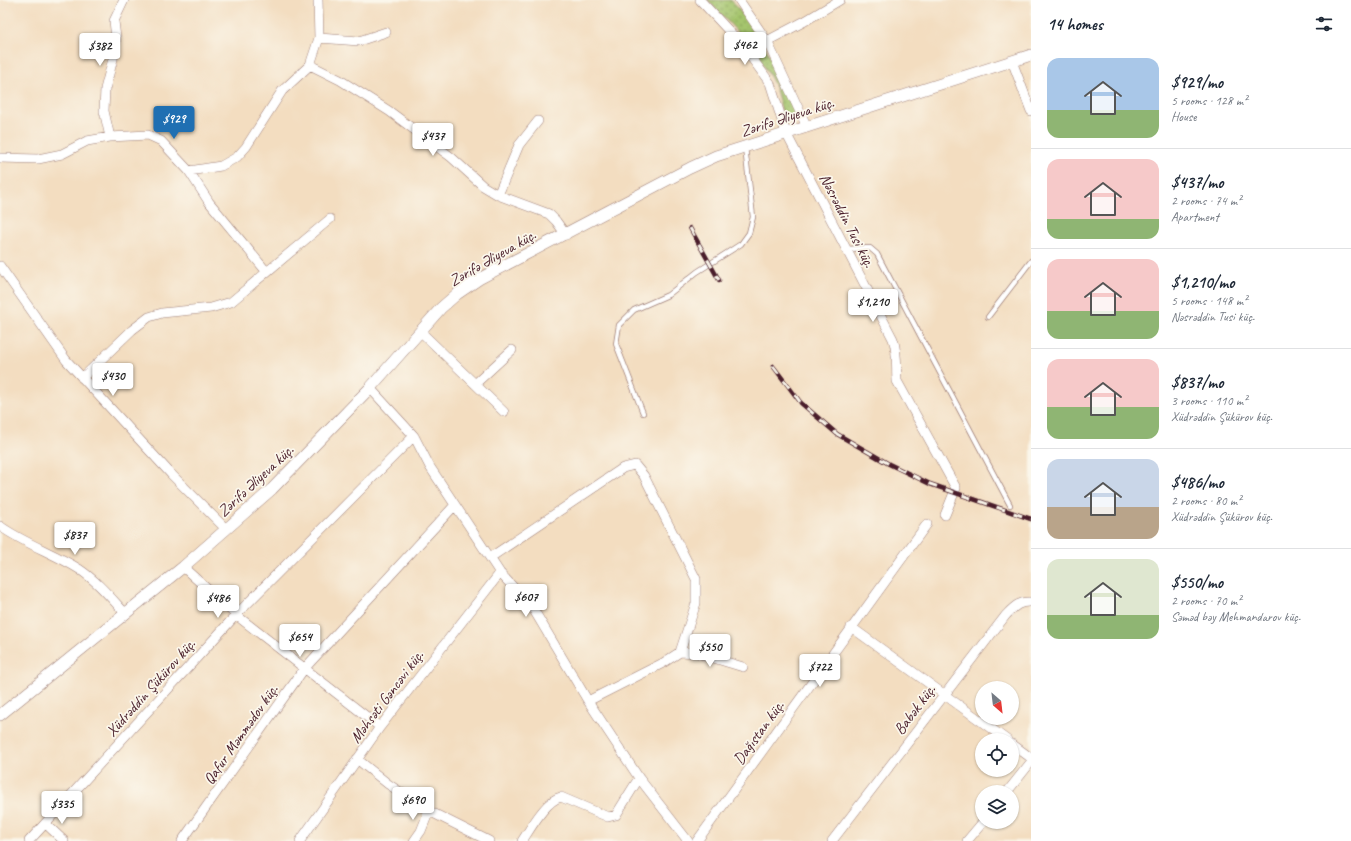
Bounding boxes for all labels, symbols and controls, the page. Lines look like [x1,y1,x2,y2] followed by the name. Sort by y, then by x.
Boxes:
[1313,13,1335,35] icon: filters
[1047,14,1103,35] text: 14 homes
[721,32,769,66] pin: $462
[76,33,124,67] pin: $382
[733,37,757,53] text: $462
[88,38,112,54] text: $382
[1171,72,1223,93] text: $929/mo
[1079,74,1127,122] icon: home
[738,92,837,141] street label: Zərifə Əliyeva küç.
[1171,93,1247,109] text: 5 rooms · 128 m²
[150,106,198,140] pin: $929
[1171,109,1196,125] text: House
[162,111,186,127] text: $929
[409,123,457,157] pin: $437
[421,128,445,144] text: $437
[815,170,880,272] street label: Nəsrəddin Tusi küç.
[1171,172,1223,193] text: $437/mo
[1079,175,1127,223] icon: home
[1171,193,1241,209] text: 2 rooms · 74 m²
[1171,209,1219,225] text: Apartment
[446,225,540,291] street label: Zərifə Əliyeva küç.
[1171,272,1234,293] text: $1,210/mo
[1079,275,1127,323] icon: home
[840,289,906,323] pin: $1,210
[1171,293,1247,309] text: 5 rooms · 148 m²
[857,294,889,310] text: $1,210
[1171,309,1255,325] text: Nəsrəddin Tusi küç.
[89,363,137,397] pin: $430
[101,368,125,384] text: $430
[1171,372,1223,393] text: $837/mo
[1079,375,1127,423] icon: home
[1171,393,1247,409] text: 3 rooms · 110 m²
[1171,409,1272,425] text: Xüdrəddin Şükürov küç.
[213,440,298,521] street label: Zərifə Əliyeva küç.
[1171,472,1224,493] text: $486/mo
[1079,475,1127,523] icon: home
[1171,493,1241,509] text: 2 rooms · 80 m²
[1171,509,1272,525] text: Xüdrəddin Şükürov küç.
[51,522,99,556] pin: $837
[63,527,87,543] text: $837
[1171,572,1223,593] text: $550/mo
[1079,575,1127,623] icon: home
[502,584,550,618] pin: $607
[194,585,242,619] pin: $486
[514,589,538,605] text: $607
[206,590,230,606] text: $486
[1171,593,1241,609] text: 2 rooms · 70 m²
[1171,609,1301,625] text: Səməd bəy Mehmandarov küç.
[276,624,324,658] pin: $654
[288,629,312,645] text: $654
[102,634,200,741] street label: Xüdrəddin Şükürov küç.
[686,634,734,668] pin: $550
[699,639,721,655] text: $550
[345,646,429,747] street label: Məhsəti Gəncəvi küç.
[796,654,844,688] pin: $722
[808,659,832,675] text: $722
[199,680,283,788] street label: Qafur Məmmədov küç.
[889,680,941,739] street label: Babək küç.
[975,681,1019,725] north arrow
[975,681,1019,829] map controls
[729,696,789,769] street label: Dağıstan küç.
[975,733,1019,777] button: locate
[975,785,1019,829] button: layers
[389,787,437,821] pin: $690
[38,791,86,825] pin: $335
[401,792,425,808] text: $690
[50,796,74,812] text: $335

